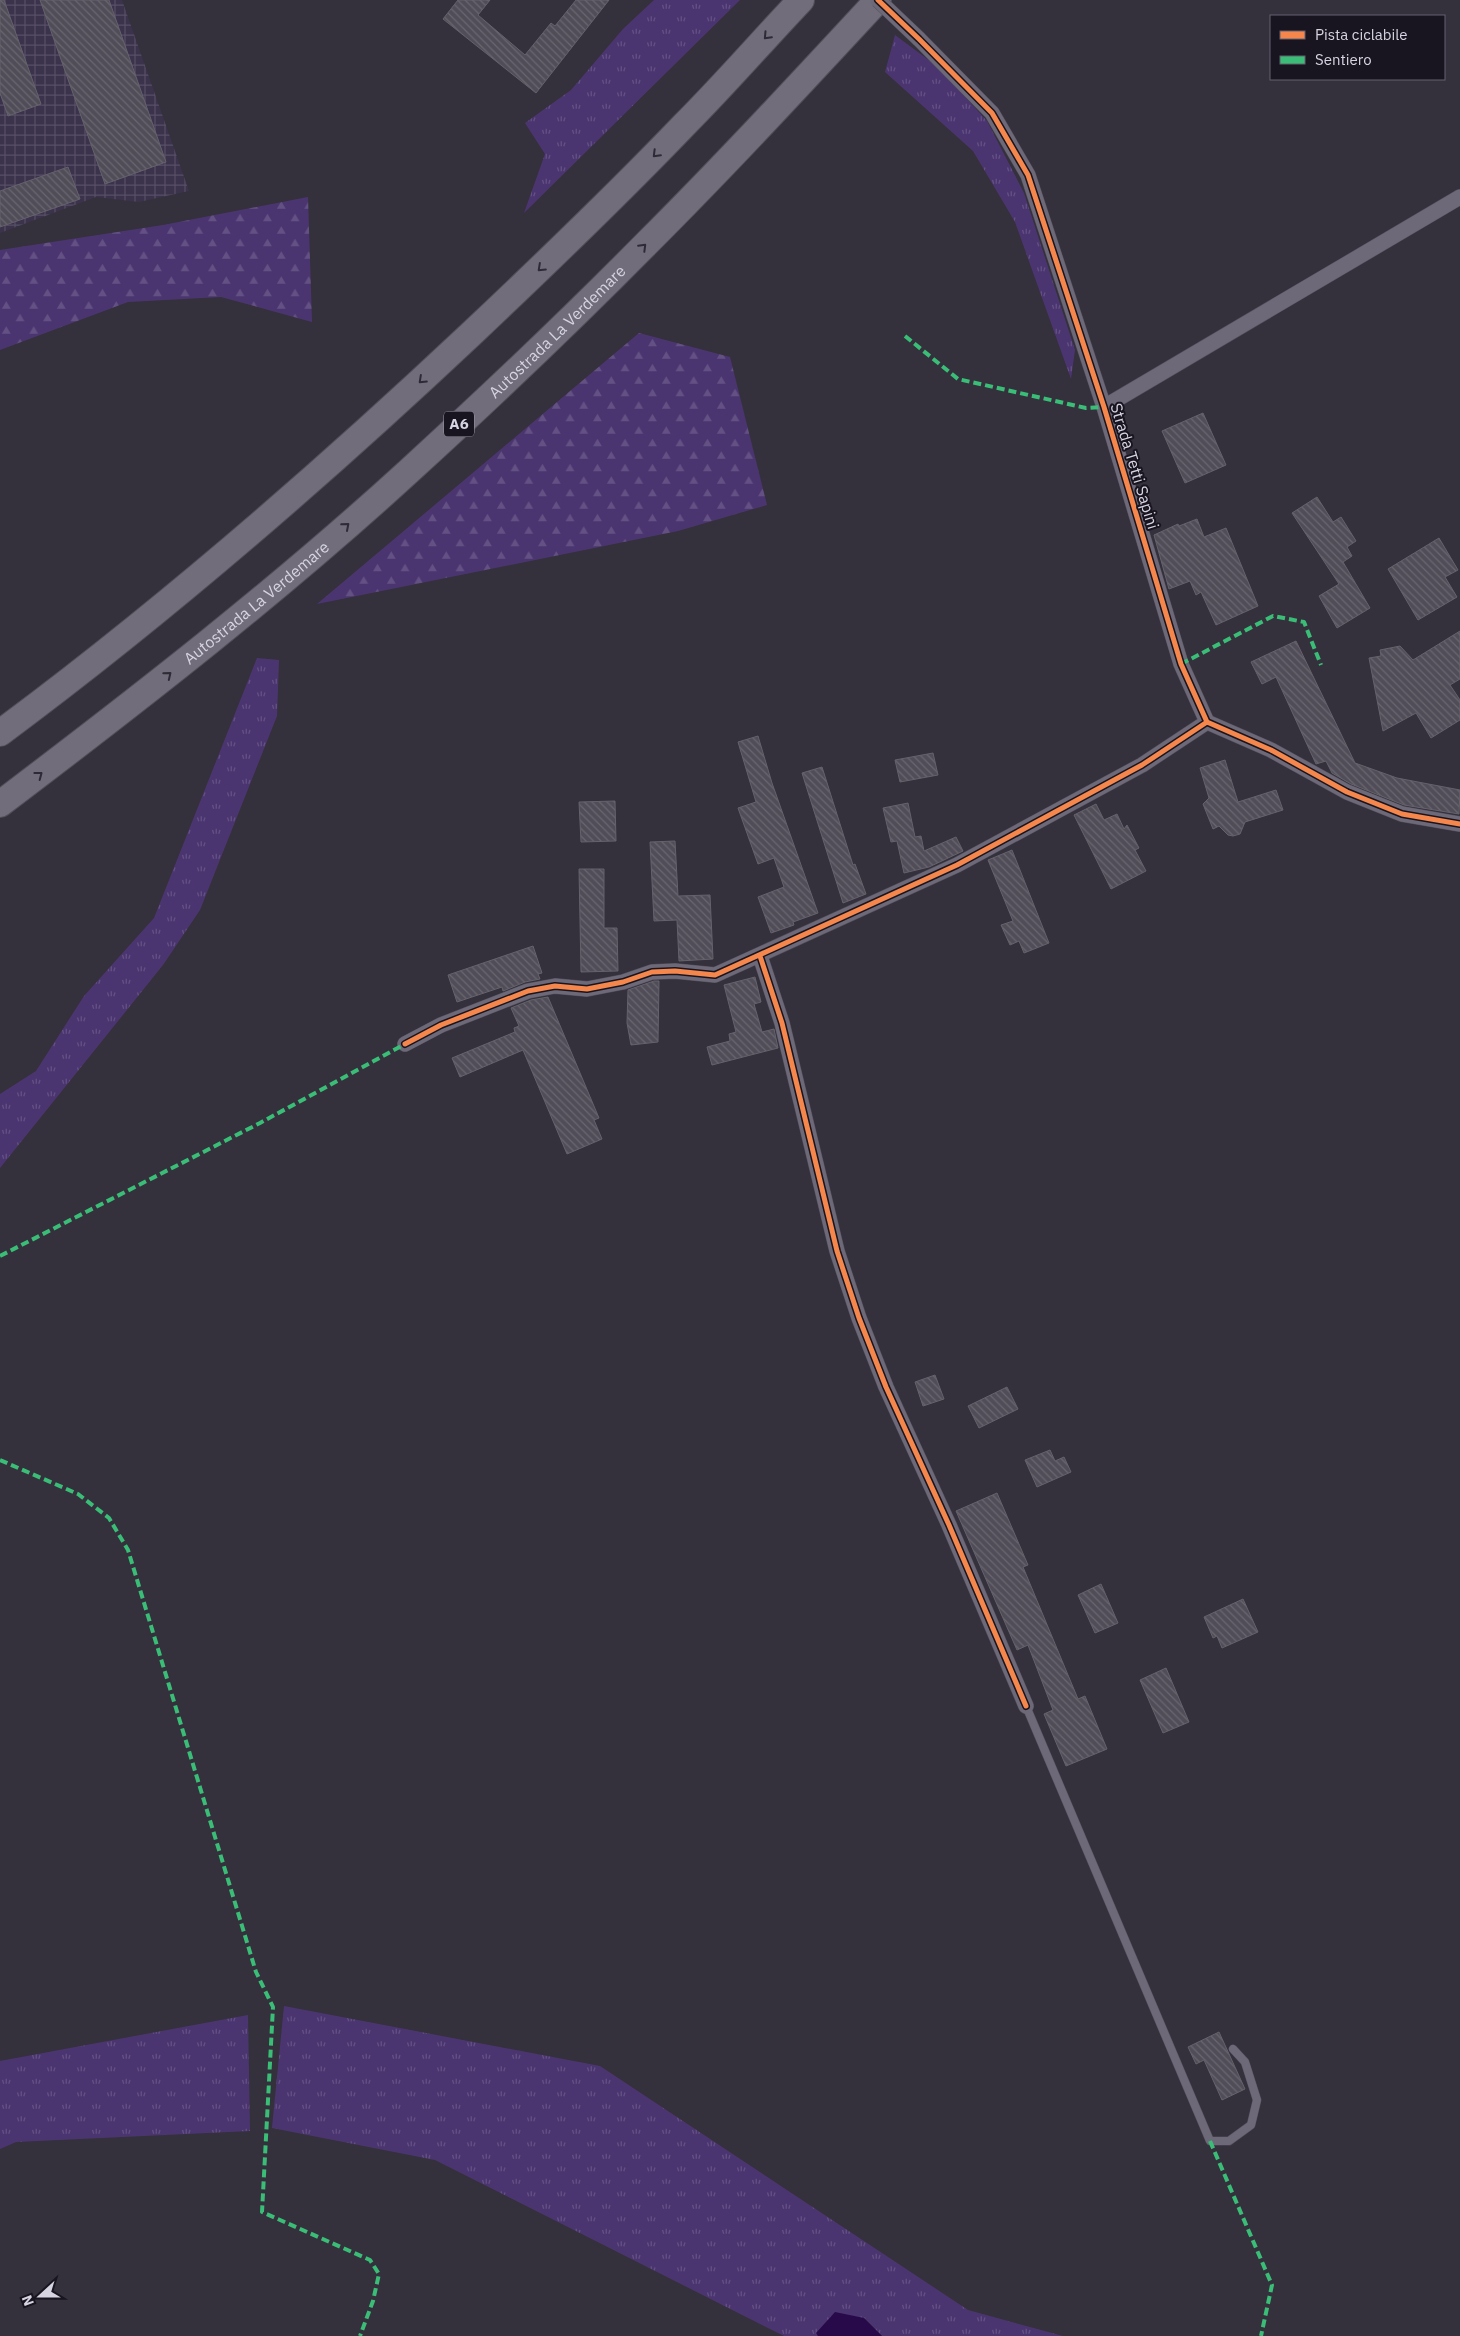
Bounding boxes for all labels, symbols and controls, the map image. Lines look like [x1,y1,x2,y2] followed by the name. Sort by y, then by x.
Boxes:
[1270,15,1445,80] legend
[1315,25,1408,44] text: Pista ciclabile
[764,30,773,39] one-way arrow
[1315,50,1372,69] text: Sentiero
[653,148,662,157] one-way arrow
[637,244,646,253] one-way arrow
[484,261,630,402] street label: Autostrada La Verdemare
[537,262,546,271] one-way arrow
[419,374,428,383] one-way arrow
[1106,401,1164,531] street label: Strada Tetti Sapini
[444,412,474,436] road number: A6
[340,524,349,532] one-way arrow
[179,536,333,668] street label: Autostrada La Verdemare
[162,672,171,681] one-way arrow
[33,772,42,780] one-way arrow
[15,2271,65,2321] north arrow
[18,2293,38,2309] text: N

